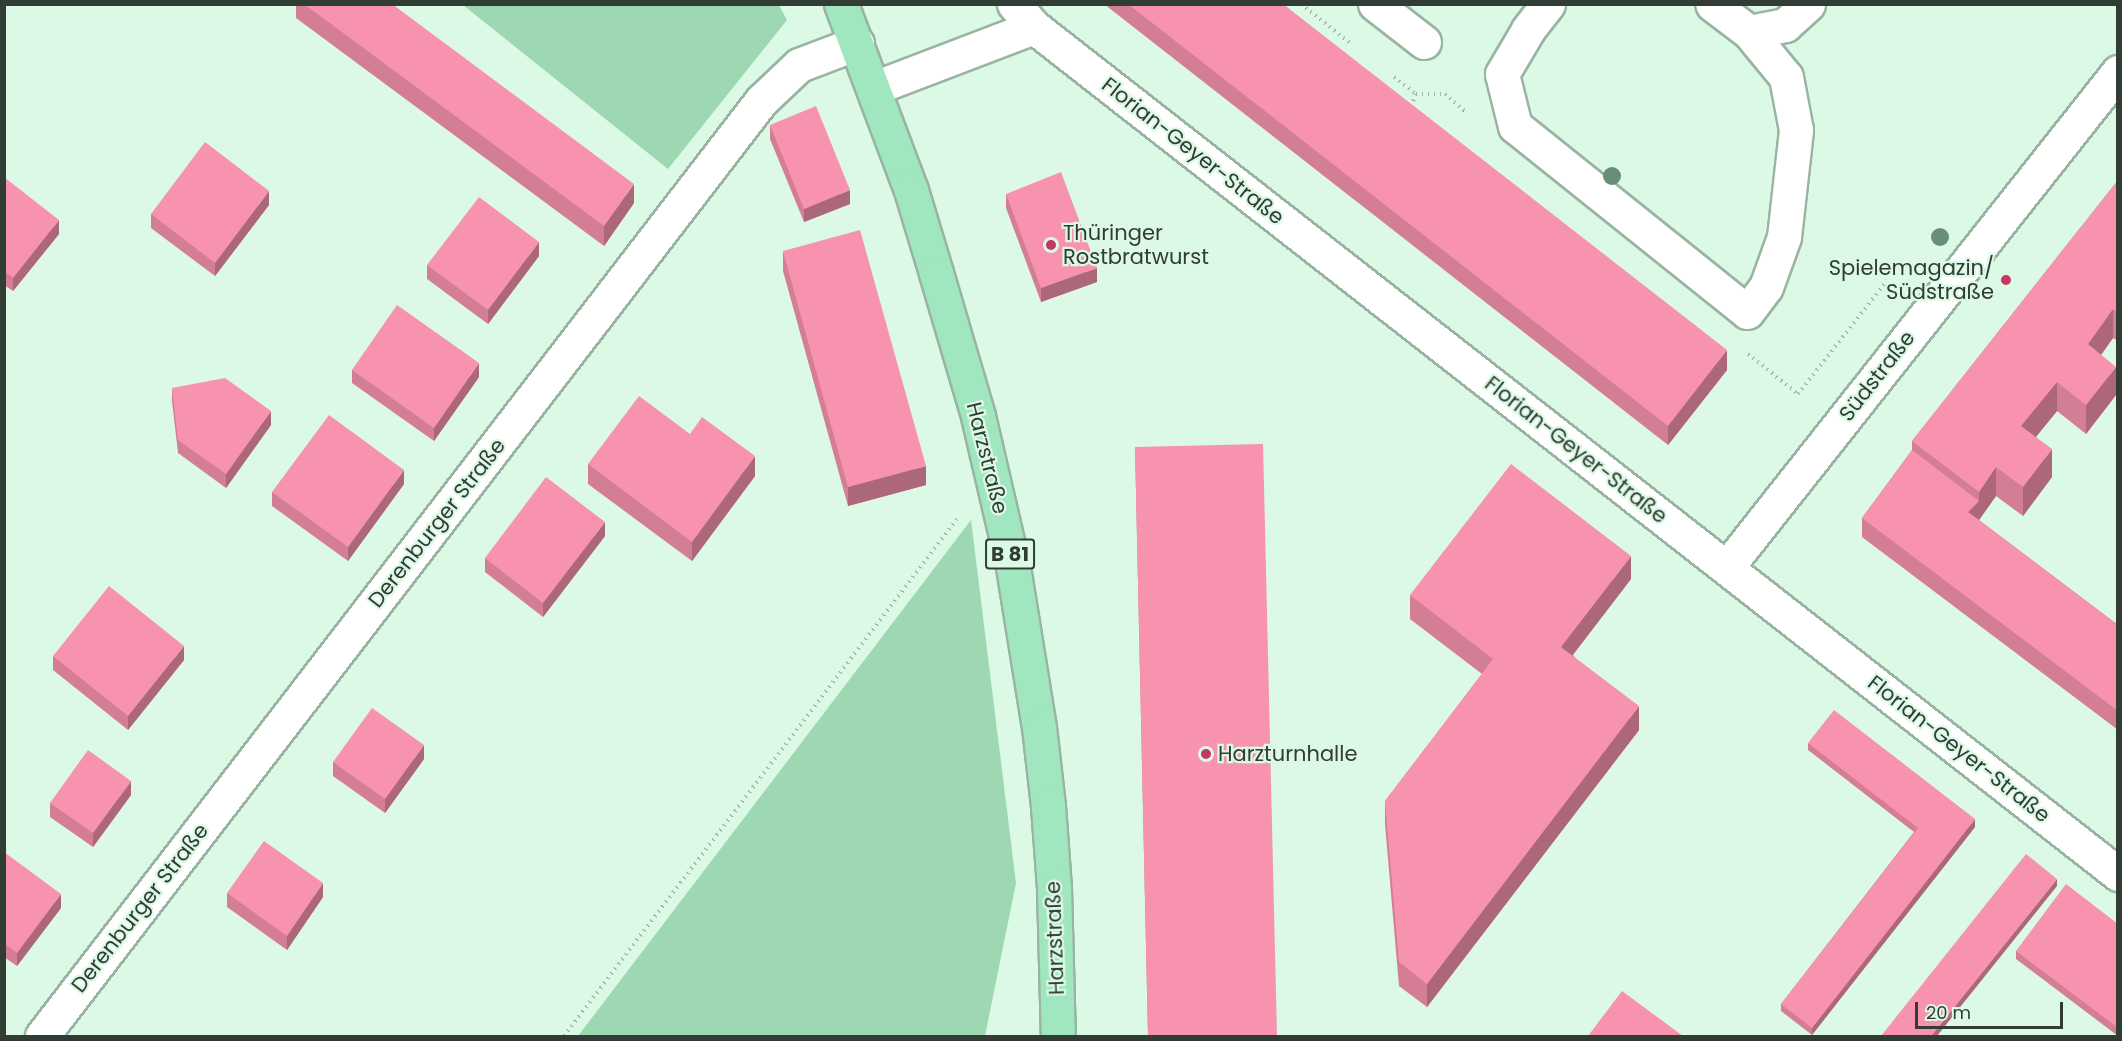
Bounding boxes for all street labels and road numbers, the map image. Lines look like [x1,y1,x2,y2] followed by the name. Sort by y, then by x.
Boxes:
[1097,72,1289,230] street label: Florian-Geyer-Straße
[1834,326,1920,426] street label: Südstraße
[1480,371,1672,529] street label: Florian-Geyer-Straße
[961,400,1013,516] street label: Harzstraße
[363,433,511,613] street label: Derenburger Straße
[984,537,1036,571] road number: B 81
[1863,670,2055,828] street label: Florian-Geyer-Straße
[66,818,214,998] street label: Derenburger Straße
[1040,881,1070,995] street label: Harzstraße

